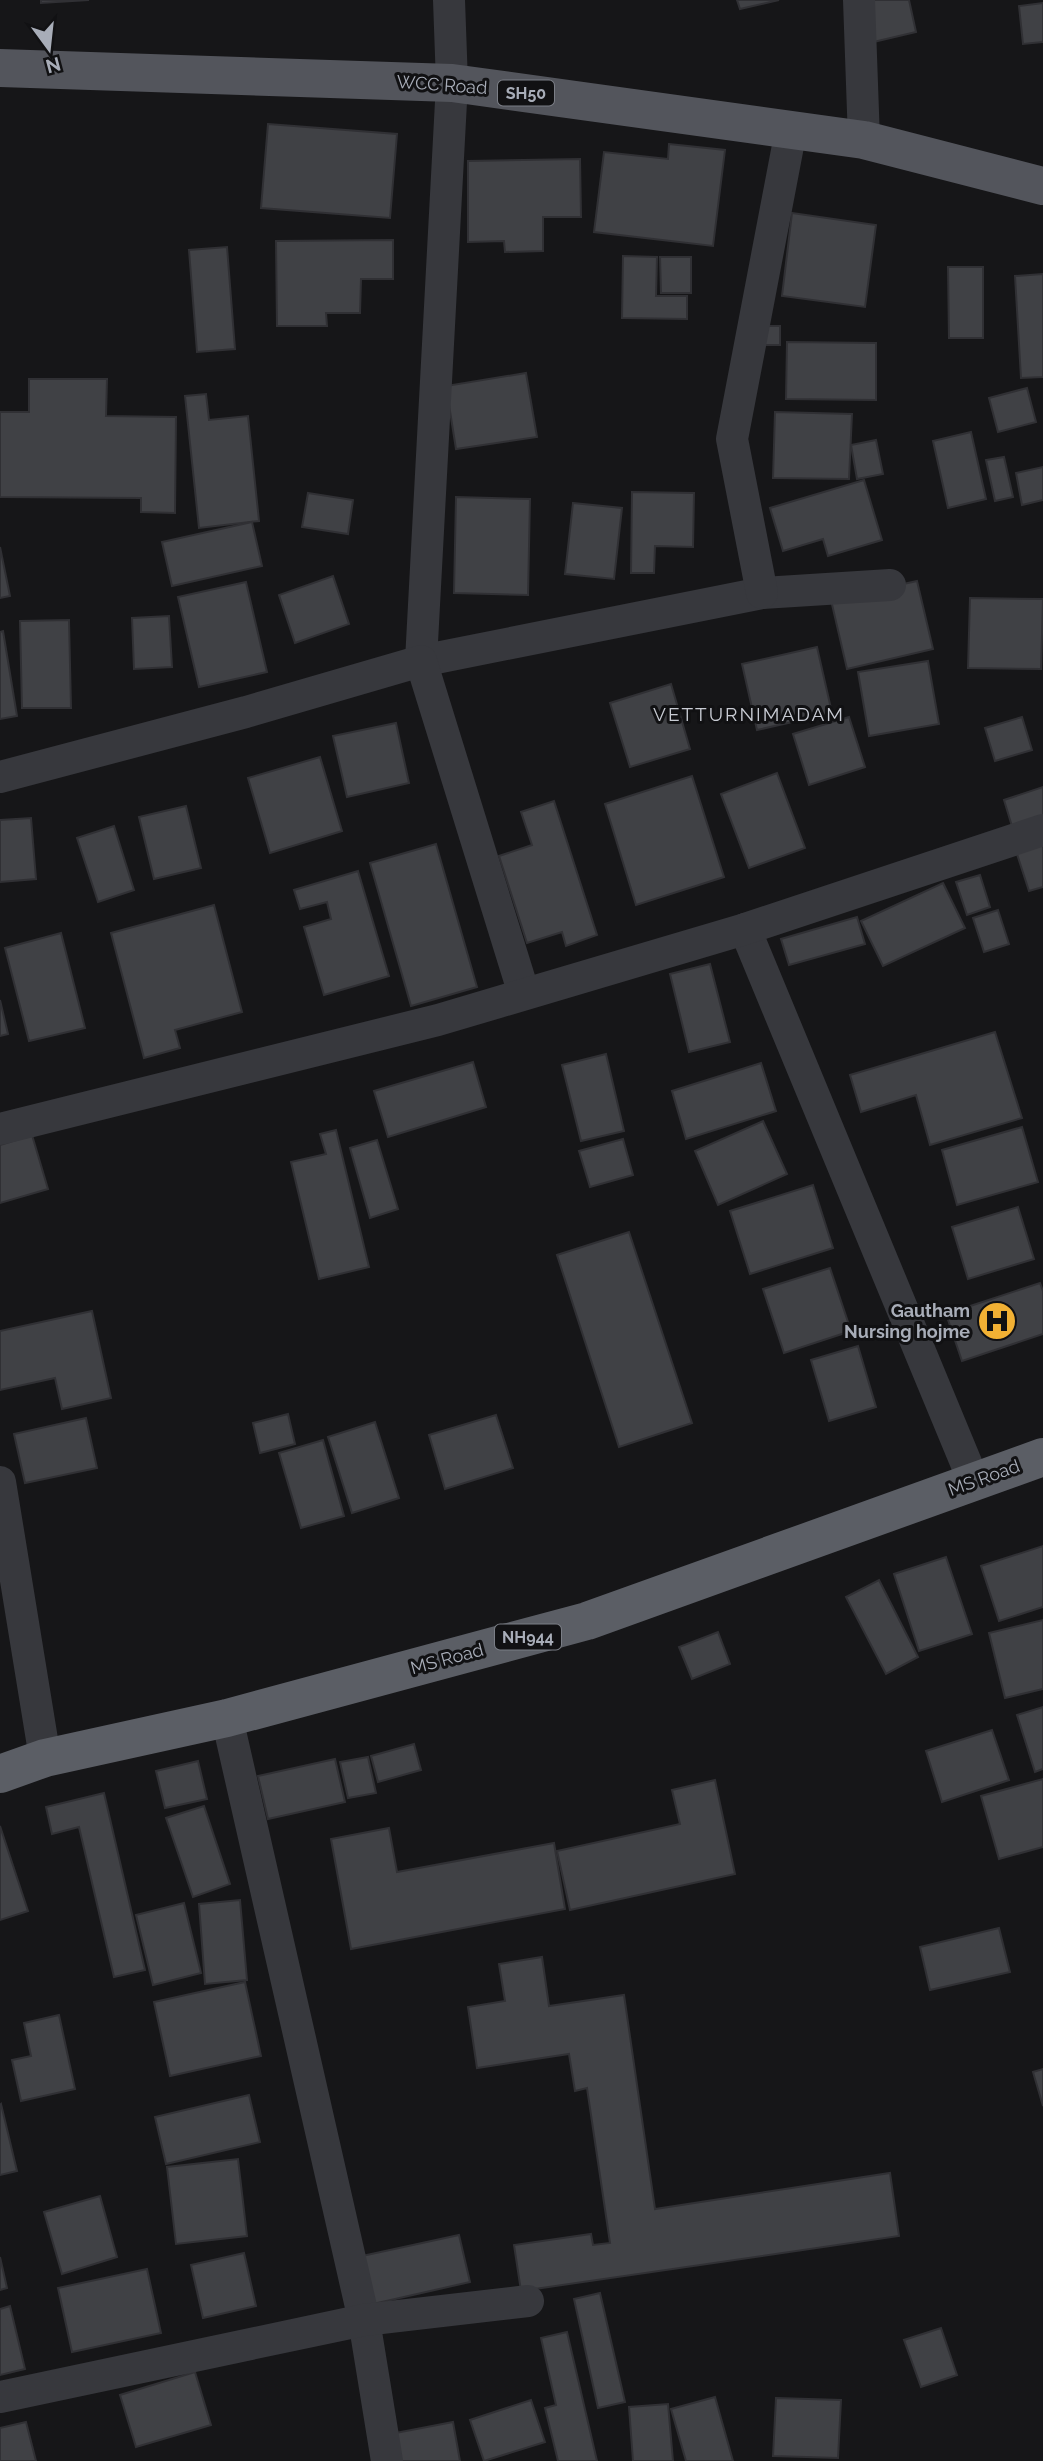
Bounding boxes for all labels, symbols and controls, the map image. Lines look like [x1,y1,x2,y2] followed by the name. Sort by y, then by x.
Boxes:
[14,14,84,84] north arrow
[44,53,63,78] text: N
[396,71,488,98] street label: WCC Road
[498,80,554,106] road number: SH50
[653,703,845,725] district label: VETTURNIMADAM
[844,1300,970,1342] place label: Gautham Nursing hojme
[976,1300,1018,1342] hospital icon: Gautham Nursing hojme
[945,1455,1022,1500] street label: MS Road
[495,1624,561,1650] road number: NH944
[408,1639,486,1678] street label: MS Road

